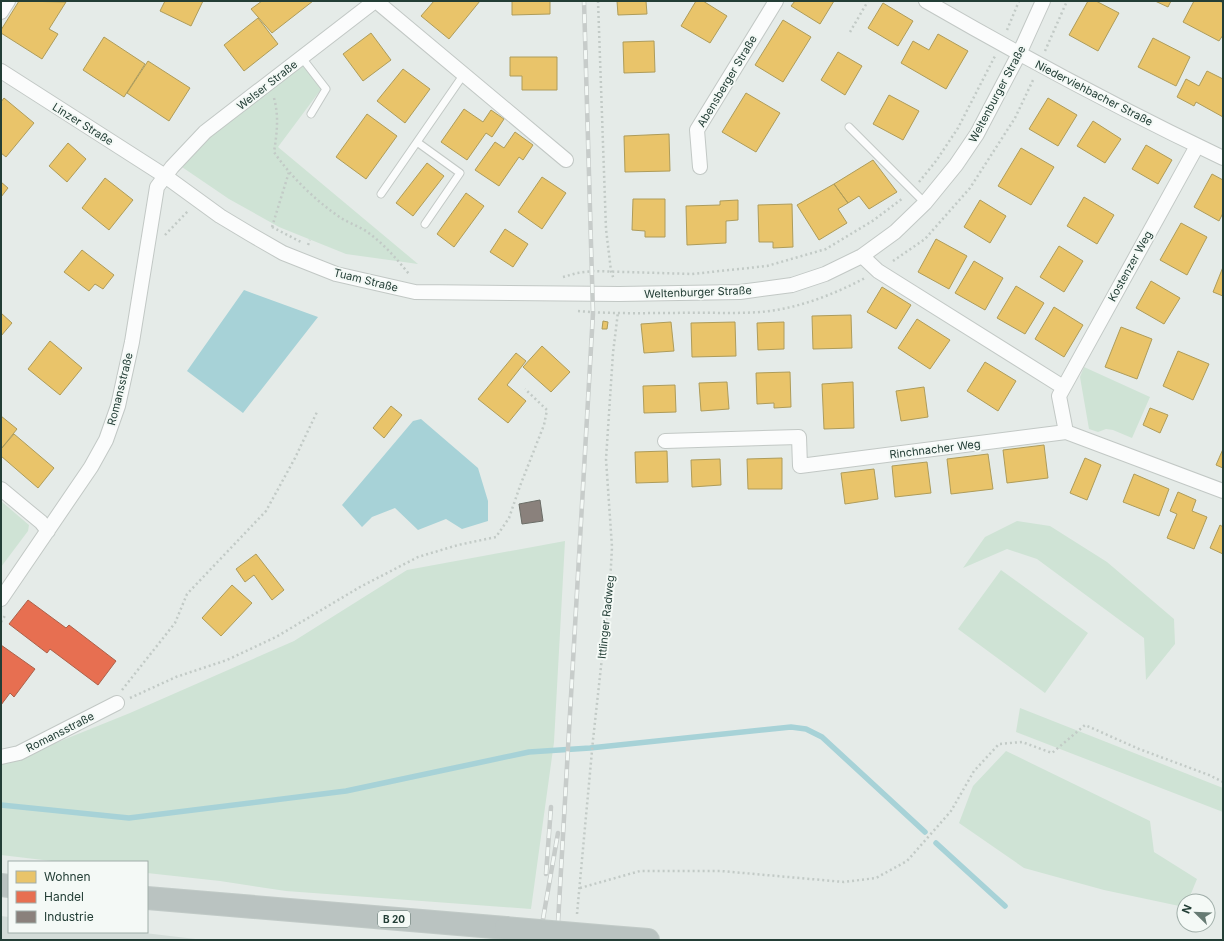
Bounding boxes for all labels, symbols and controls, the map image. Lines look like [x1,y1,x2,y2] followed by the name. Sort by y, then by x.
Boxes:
[694,33,760,129] street label: Abensberger Straße
[966,43,1028,145] street label: Weltenburger Straße
[234,57,300,113] street label: Welser Straße
[1033,57,1155,129] street label: Niederviehbacher Straße
[50,100,116,148] street label: Linzer Straße
[1105,228,1155,304] street label: Kostenzer Weg
[332,265,400,295] street label: Tuam Straße
[644,283,752,301] street label: Weltenburger Straße
[104,351,136,427] street label: Romansstraße
[889,436,981,462] street label: Rinchnacher Weg
[595,574,617,660] street label: Ittlinger Radweg
[24,709,96,755] street label: Romansstraße
[8,861,148,933] legend
[44,869,91,884] text: Wohnen
[44,889,84,904] text: Handel
[1176,893,1216,933] north arrow
[1179,902,1195,916] text: N
[44,909,94,924] text: Industrie
[378,911,410,927] road number: B 20

